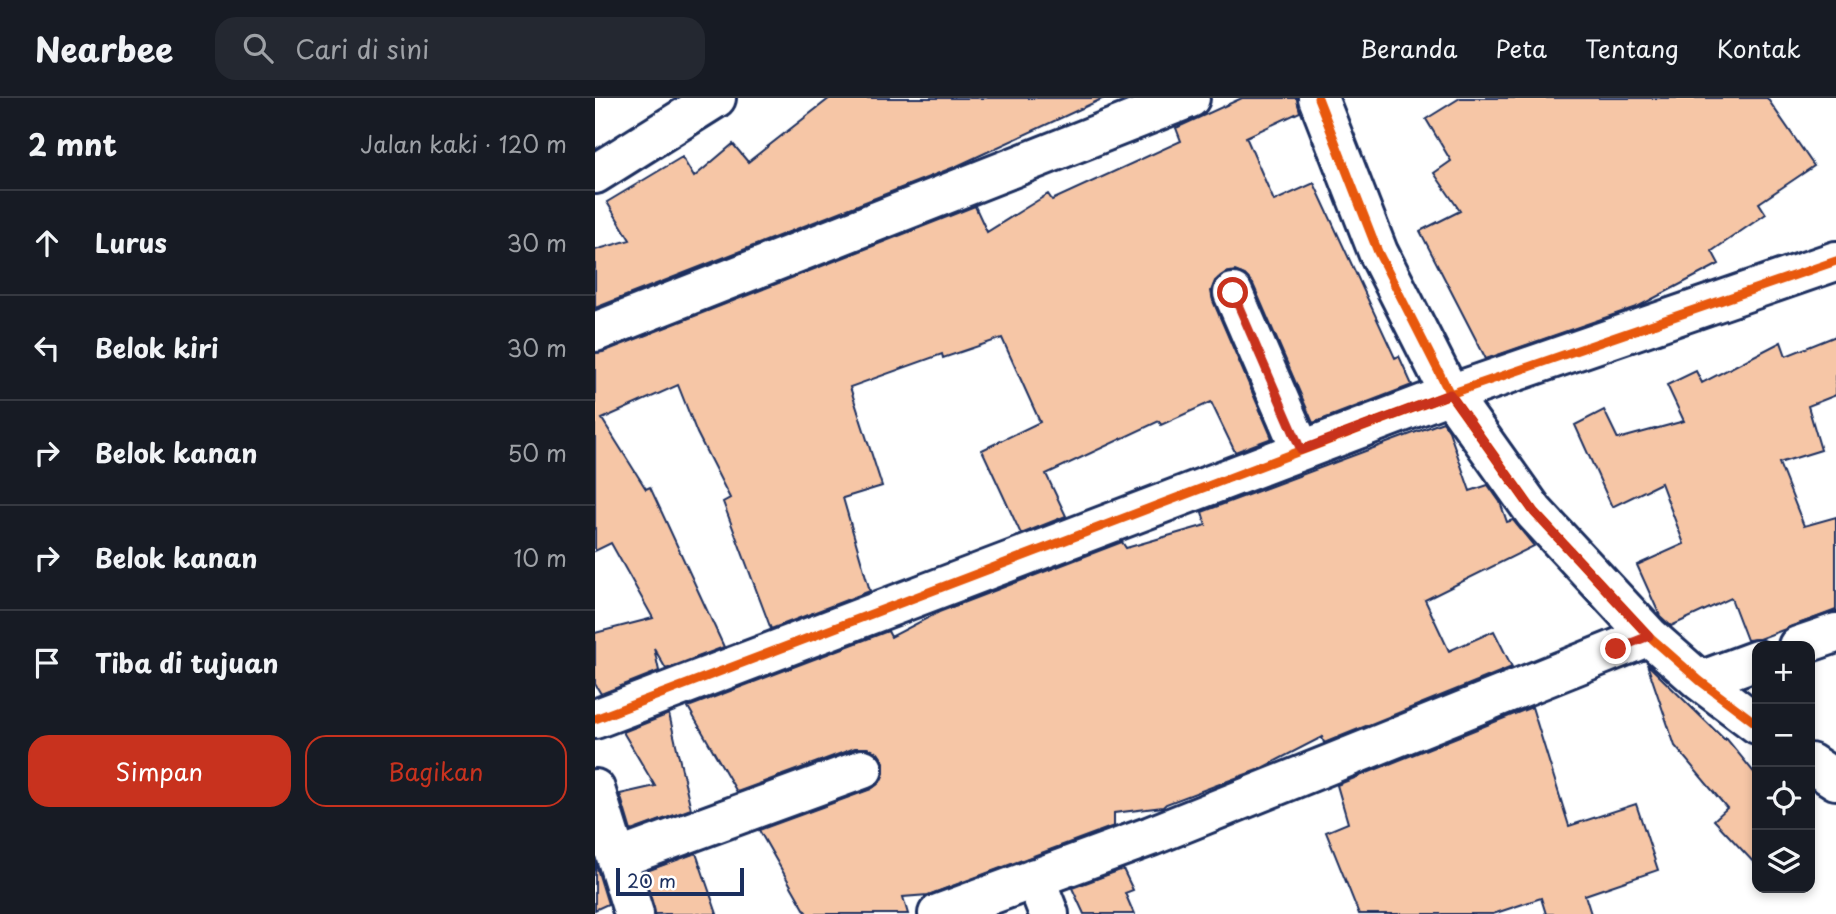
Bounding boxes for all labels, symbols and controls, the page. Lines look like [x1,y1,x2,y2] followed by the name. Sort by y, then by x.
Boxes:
[215,17,705,80] search box
[35,23,173,73] text: Nearbee
[239,29,277,67] icon: search
[295,29,429,68] text: Cari di sini
[1360,30,1457,66] text: Beranda
[1495,30,1547,66] text: Peta
[1585,30,1679,66] text: Tentang
[1717,30,1801,66] text: Kontak
[28,121,117,166] text: 2 mnt
[360,126,567,161] text: Jalan kaki · 120 m
[95,223,167,262] text: Lurus
[28,224,66,262] icon: ahead
[506,225,567,260] text: 30 m
[1217,277,1248,308] route start
[95,328,218,367] text: Belok kiri
[28,329,66,367] icon: left
[506,330,567,365] text: 30 m
[95,433,257,472] text: Belok kanan
[28,434,66,472] icon: right
[507,435,567,470] text: 50 m
[95,538,257,577] text: Belok kanan
[28,539,66,577] icon: right
[513,540,567,575] text: 10 m
[1600,633,1631,664] route end
[1752,641,1815,893] map controls
[1752,641,1815,704] button: +
[95,643,279,682] text: Tiba di tujuan
[28,644,66,682] icon: arrive
[1752,704,1815,767] button: −
[28,735,291,807] button: Simpan
[305,735,567,807] button: Bagikan
[1752,767,1815,830] button: locate
[1752,830,1815,893] button: layers
[616,865,744,897] scale bar
[627,866,676,894] text: 20 m

